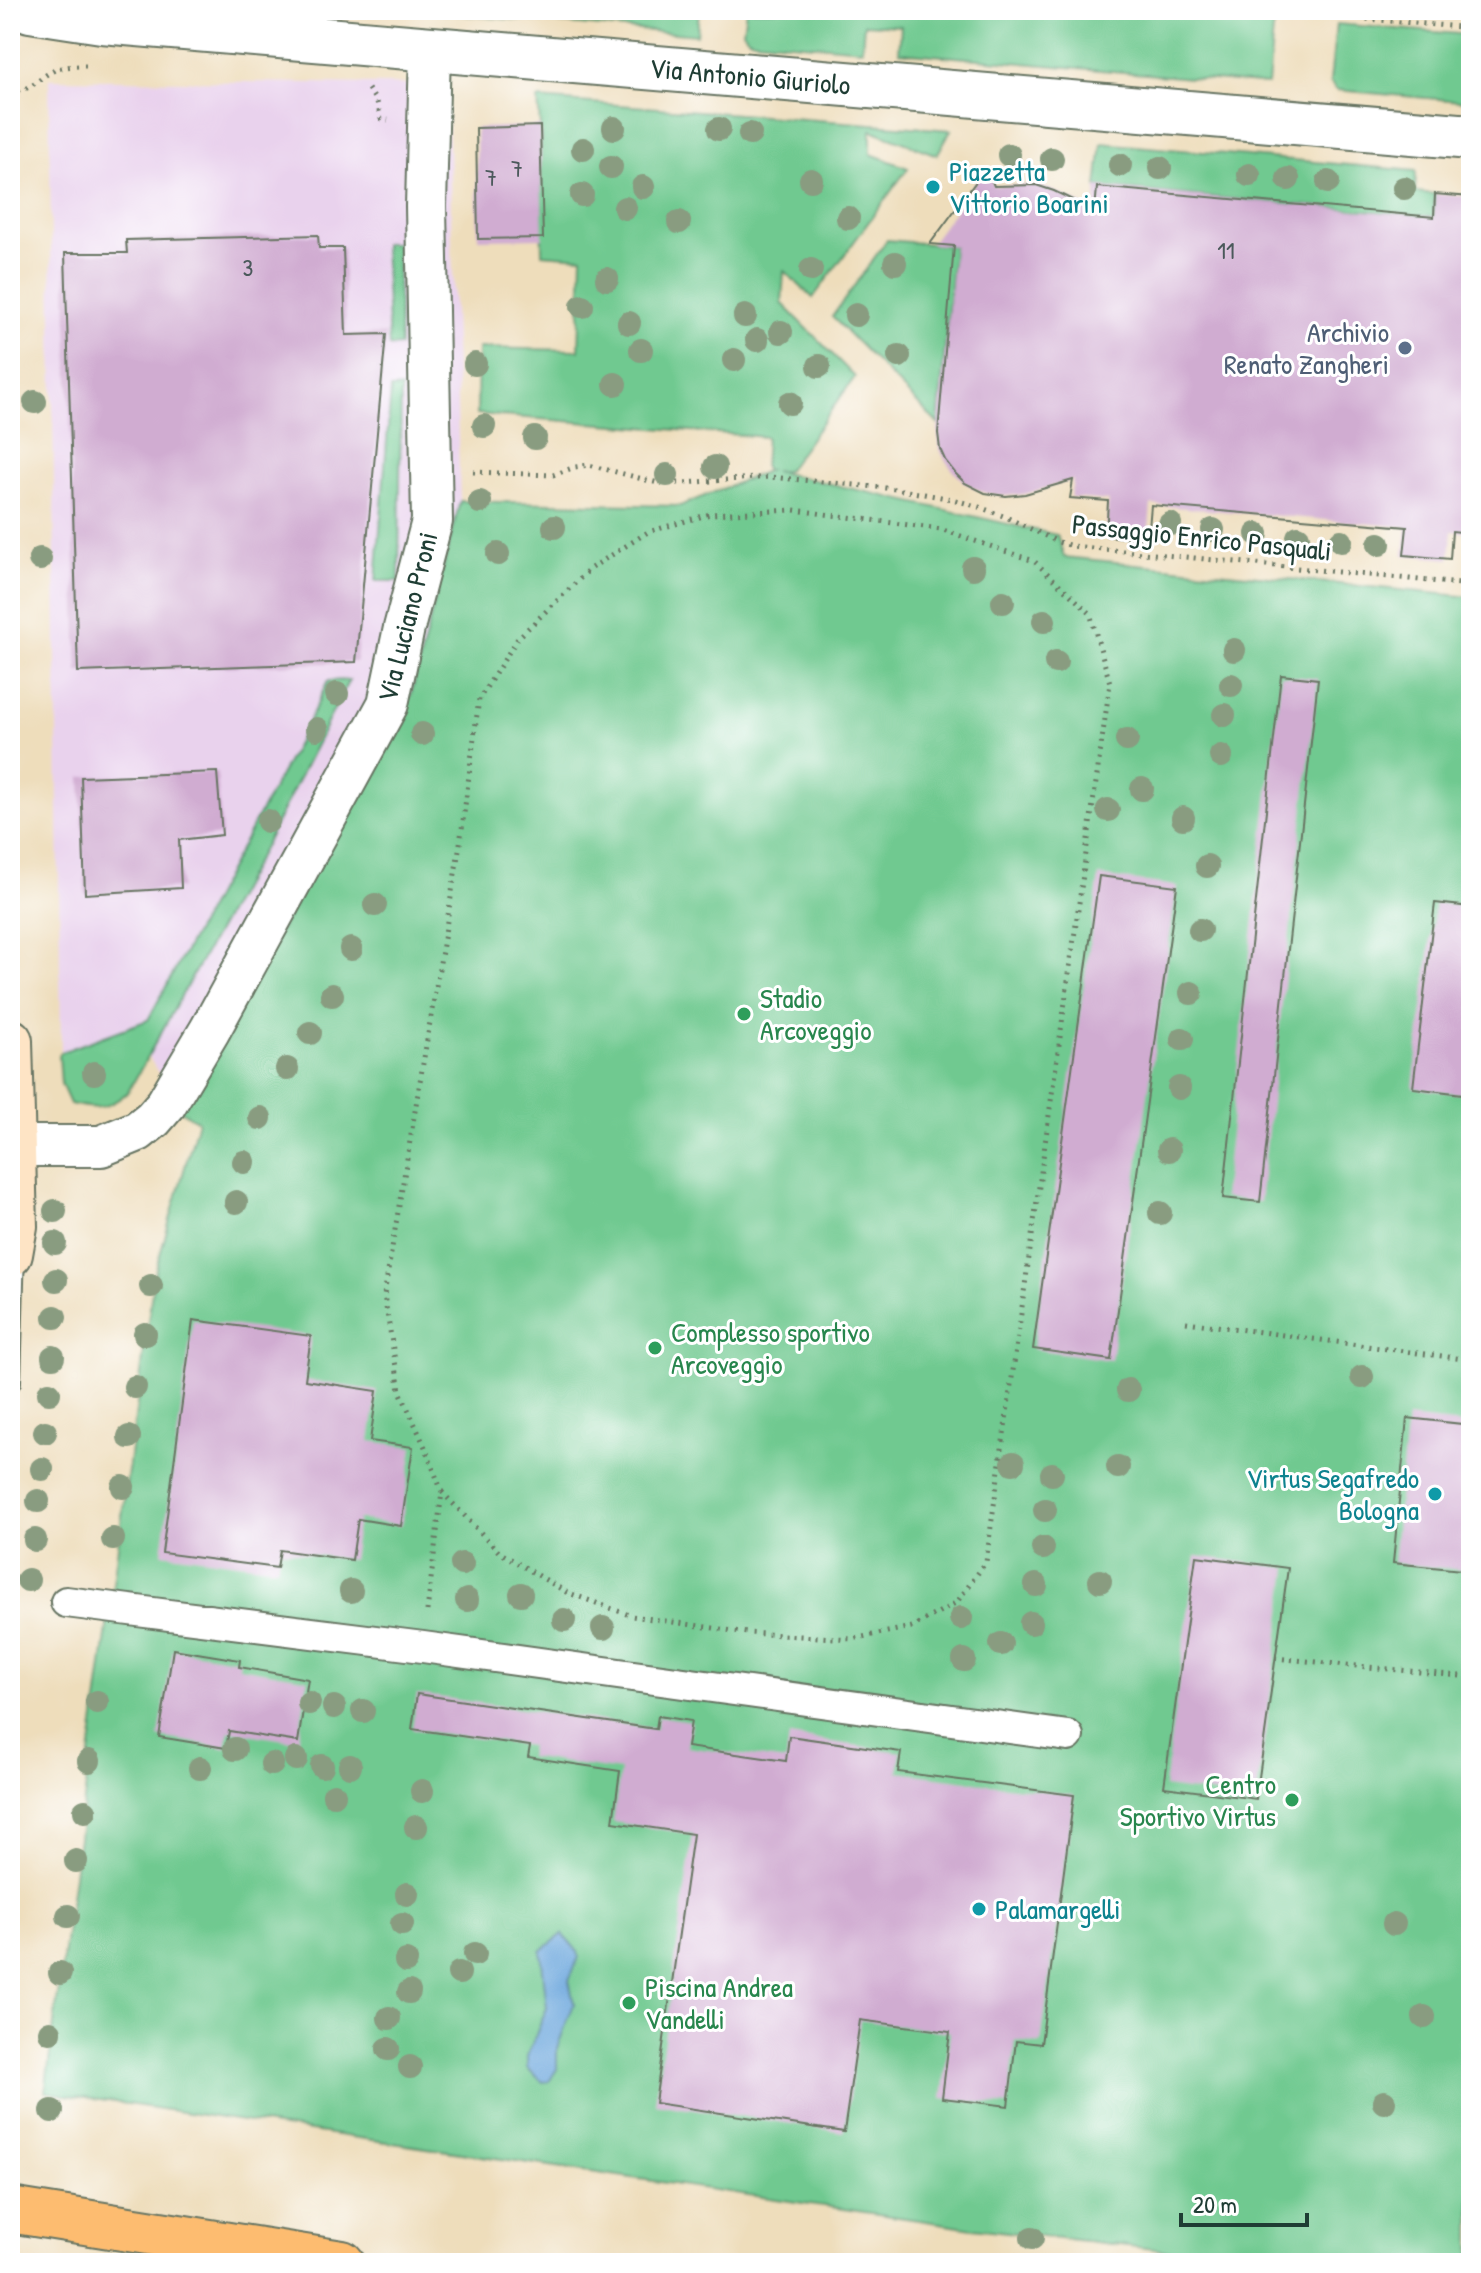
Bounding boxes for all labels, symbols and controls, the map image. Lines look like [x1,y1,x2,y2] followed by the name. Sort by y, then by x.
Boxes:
[648,48,852,104] street label: Via Antonio Giuriolo
[511,152,523,184] house number: 7
[949,152,1109,222] place label: Piazzetta Vittorio Boarini
[485,161,497,193] house number: 7
[924,178,942,196] marker: Piazzetta Vittorio Boarini
[1217,234,1235,266] house number: 11
[243,251,253,283] house number: 3
[1224,313,1389,383] place label: Archivio Renato Zangheri
[1396,339,1414,357] marker: Archivio Renato Zangheri
[1070,504,1334,570] street label: Passaggio Enrico Pasquali
[368,528,446,706] street label: Via Luciano Proni
[760,979,871,1049] place label: Stadio Arcoveggio
[735,1005,753,1023] marker: Stadio Arcoveggio
[671,1313,870,1383] place label: Complesso sportivo Arcoveggio
[646,1339,664,1357] marker: Complesso sportivo Arcoveggio
[1247,1459,1419,1529] place label: Virtus Segafredo Bologna
[1426,1485,1444,1503] marker: Virtus Segafredo Bologna
[1120,1765,1276,1835] place label: Centro Sportivo Virtus
[1283,1791,1301,1809] marker: Centro Sportivo Virtus
[995,1890,1121,1928] place label: Palamargelli
[970,1900,988,1918] marker: Palamargelli
[645,1968,793,2038] place label: Piscina Andrea Vandelli
[620,1994,638,2012] marker: Piscina Andrea Vandelli
[1181,2177,1307,2227] scale bar
[1193,2188,1237,2220] text: 20 m

